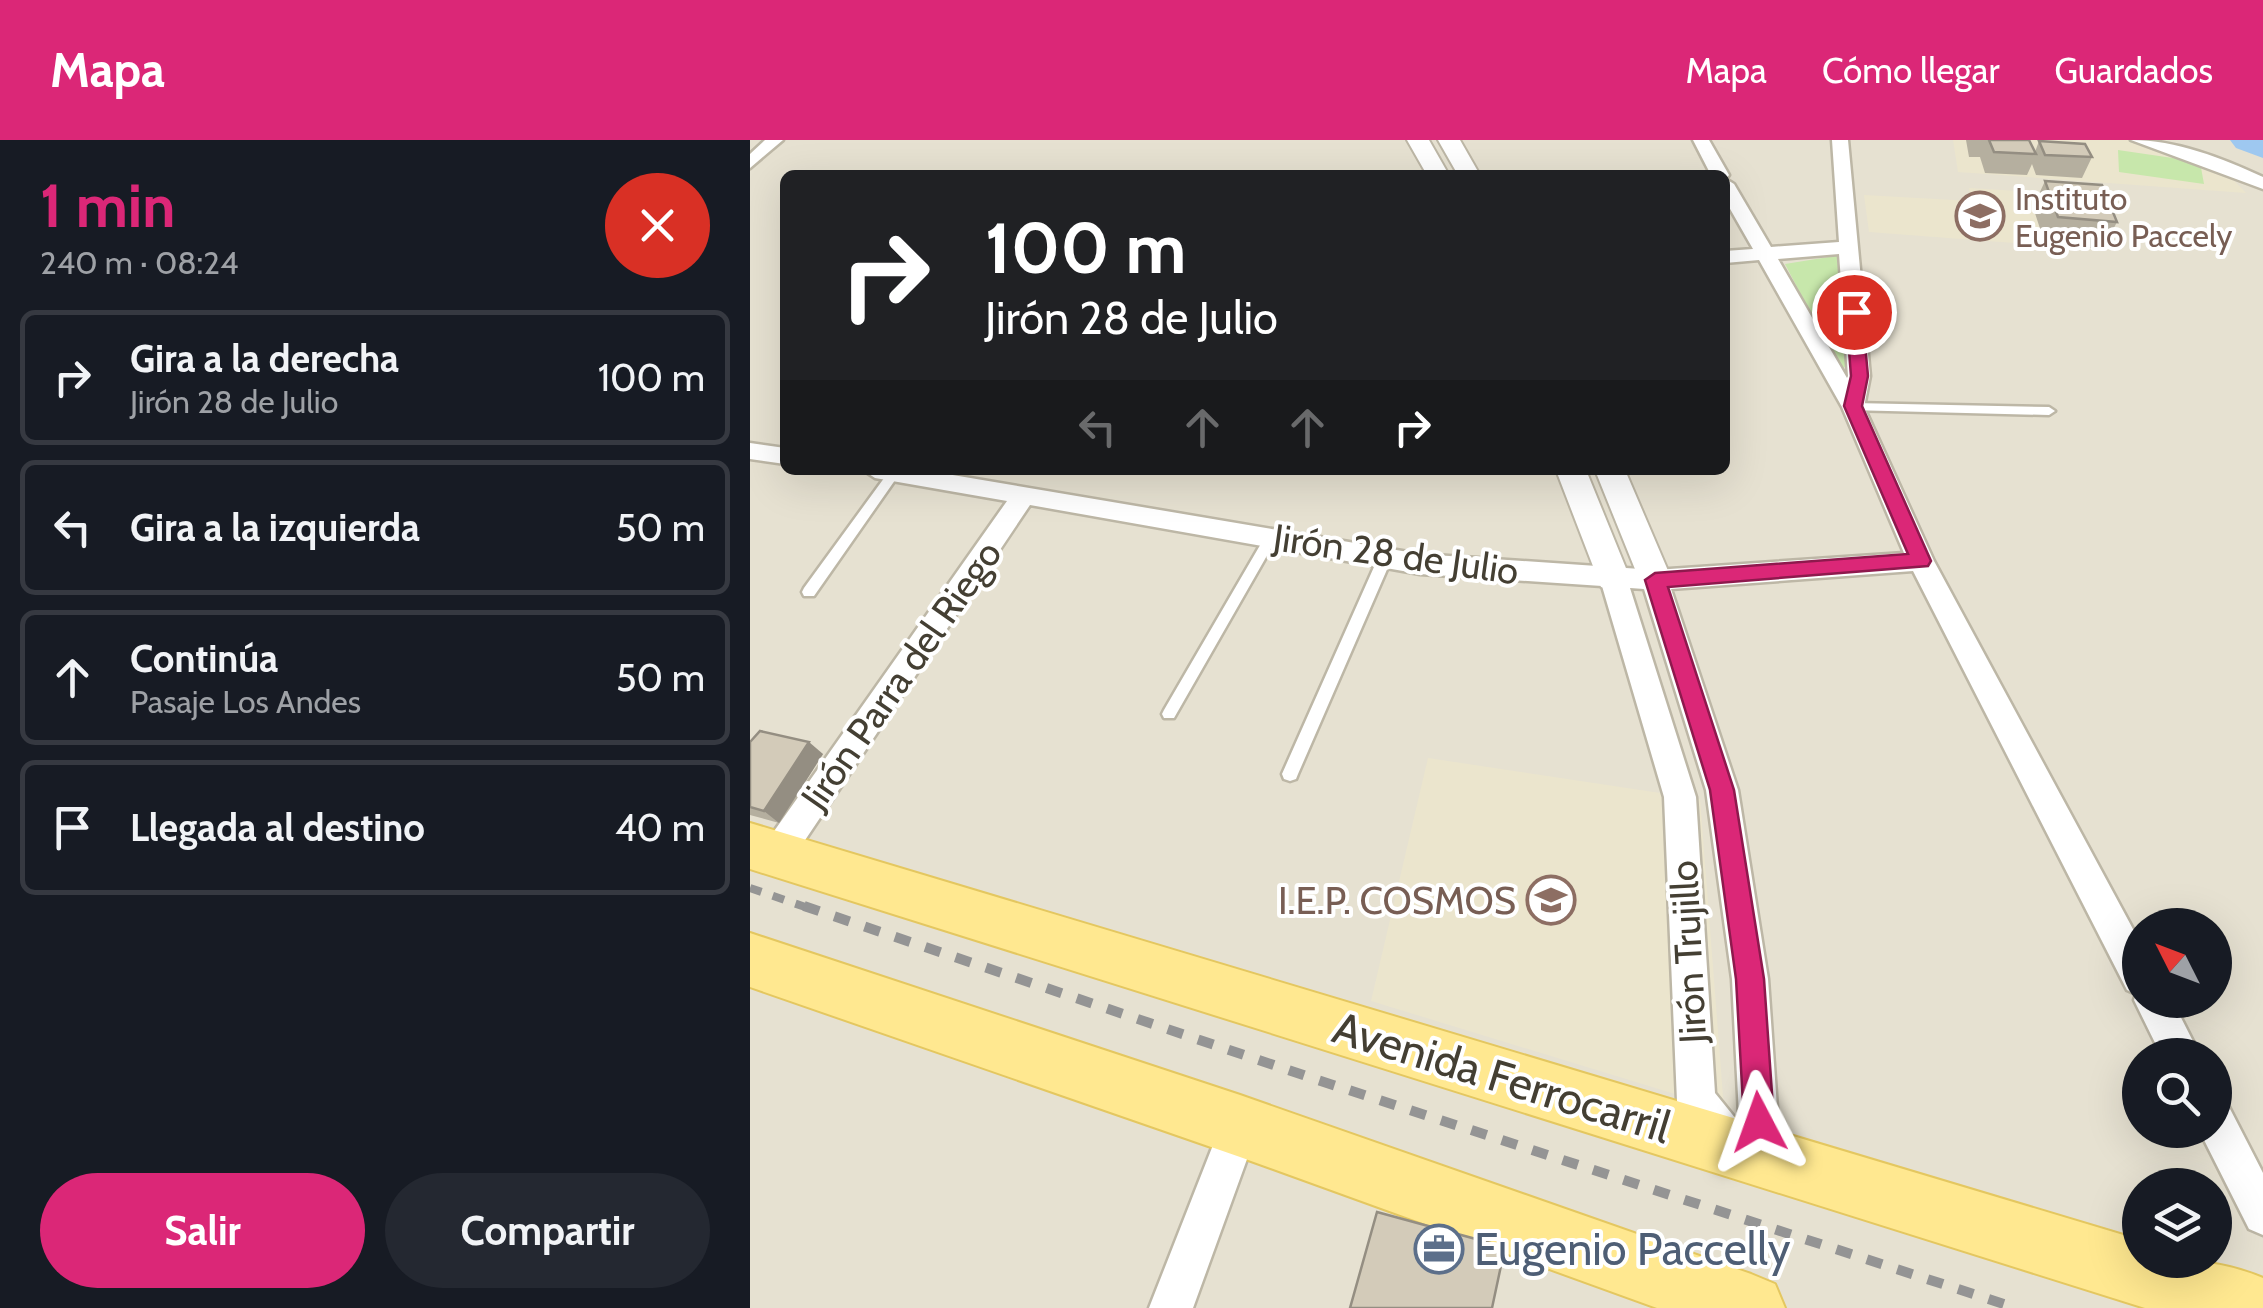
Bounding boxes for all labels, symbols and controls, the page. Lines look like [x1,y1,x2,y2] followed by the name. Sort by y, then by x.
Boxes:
[50,41,165,99] text: Mapa
[1686,49,1767,92] text: Mapa
[1822,49,2000,92] text: Cómo llegar
[2055,49,2213,92] text: Guardados
[40,169,175,242] text: 1 min
[605,173,710,278] button: close
[2015,179,2232,255] place label: Instituto Eugenio Paccely
[1954,190,2006,242] school or university icon: Instituto Eugenio Paccely
[985,205,1186,291] text: 100 m
[820,210,950,340] icon: right
[40,243,239,282] text: 240 m · 08:24
[1812,270,1897,355] pin
[1827,285,1882,340] icon: arrive
[985,291,1278,345] text: Jirón 28 de Julio
[130,335,399,382] text: Gira a la derecha
[45,350,100,405] icon: right
[598,354,705,401] text: 100 m
[130,382,338,421] text: Jirón 28 de Julio
[1070,400,1125,455] icon: left
[1175,400,1230,455] icon: ahead
[1280,400,1335,455] icon: ahead
[1385,400,1440,455] icon: right
[45,500,100,555] icon: left
[130,504,420,551] text: Gira a la izquierda
[616,504,705,551] text: 50 m
[1269,513,1522,594] street label: Jirón 28 de Julio
[790,531,1011,819] street label: Jirón Parra del Riego
[130,635,278,682] text: Continúa
[45,650,100,705] icon: ahead
[616,654,705,701] text: 50 m
[130,682,361,721] text: Pasaje Los Andes
[45,800,100,855] icon: arrive
[130,804,425,851] text: Llegada al destino
[615,804,705,851] text: 40 m
[1660,859,1716,1046] street label: Jirón Trujillo
[1525,874,1577,926] school or university icon: I.E.P. COSMOS
[1278,877,1516,924] place label: I.E.P. COSMOS
[2122,908,2232,1018] north arrow
[2122,908,2232,1278] map controls
[1327,1000,1678,1154] street label: Avenida Ferrocarril
[2122,1038,2232,1148] button: search
[1707,1070,1811,1174] position arrow
[2122,1168,2232,1278] button: layers
[40,1173,365,1288] button: Salir
[385,1173,710,1288] button: Compartir
[1474,1222,1791,1276] place label: Eugenio Paccelly
[1413,1223,1465,1275] office icon: Eugenio Paccelly

